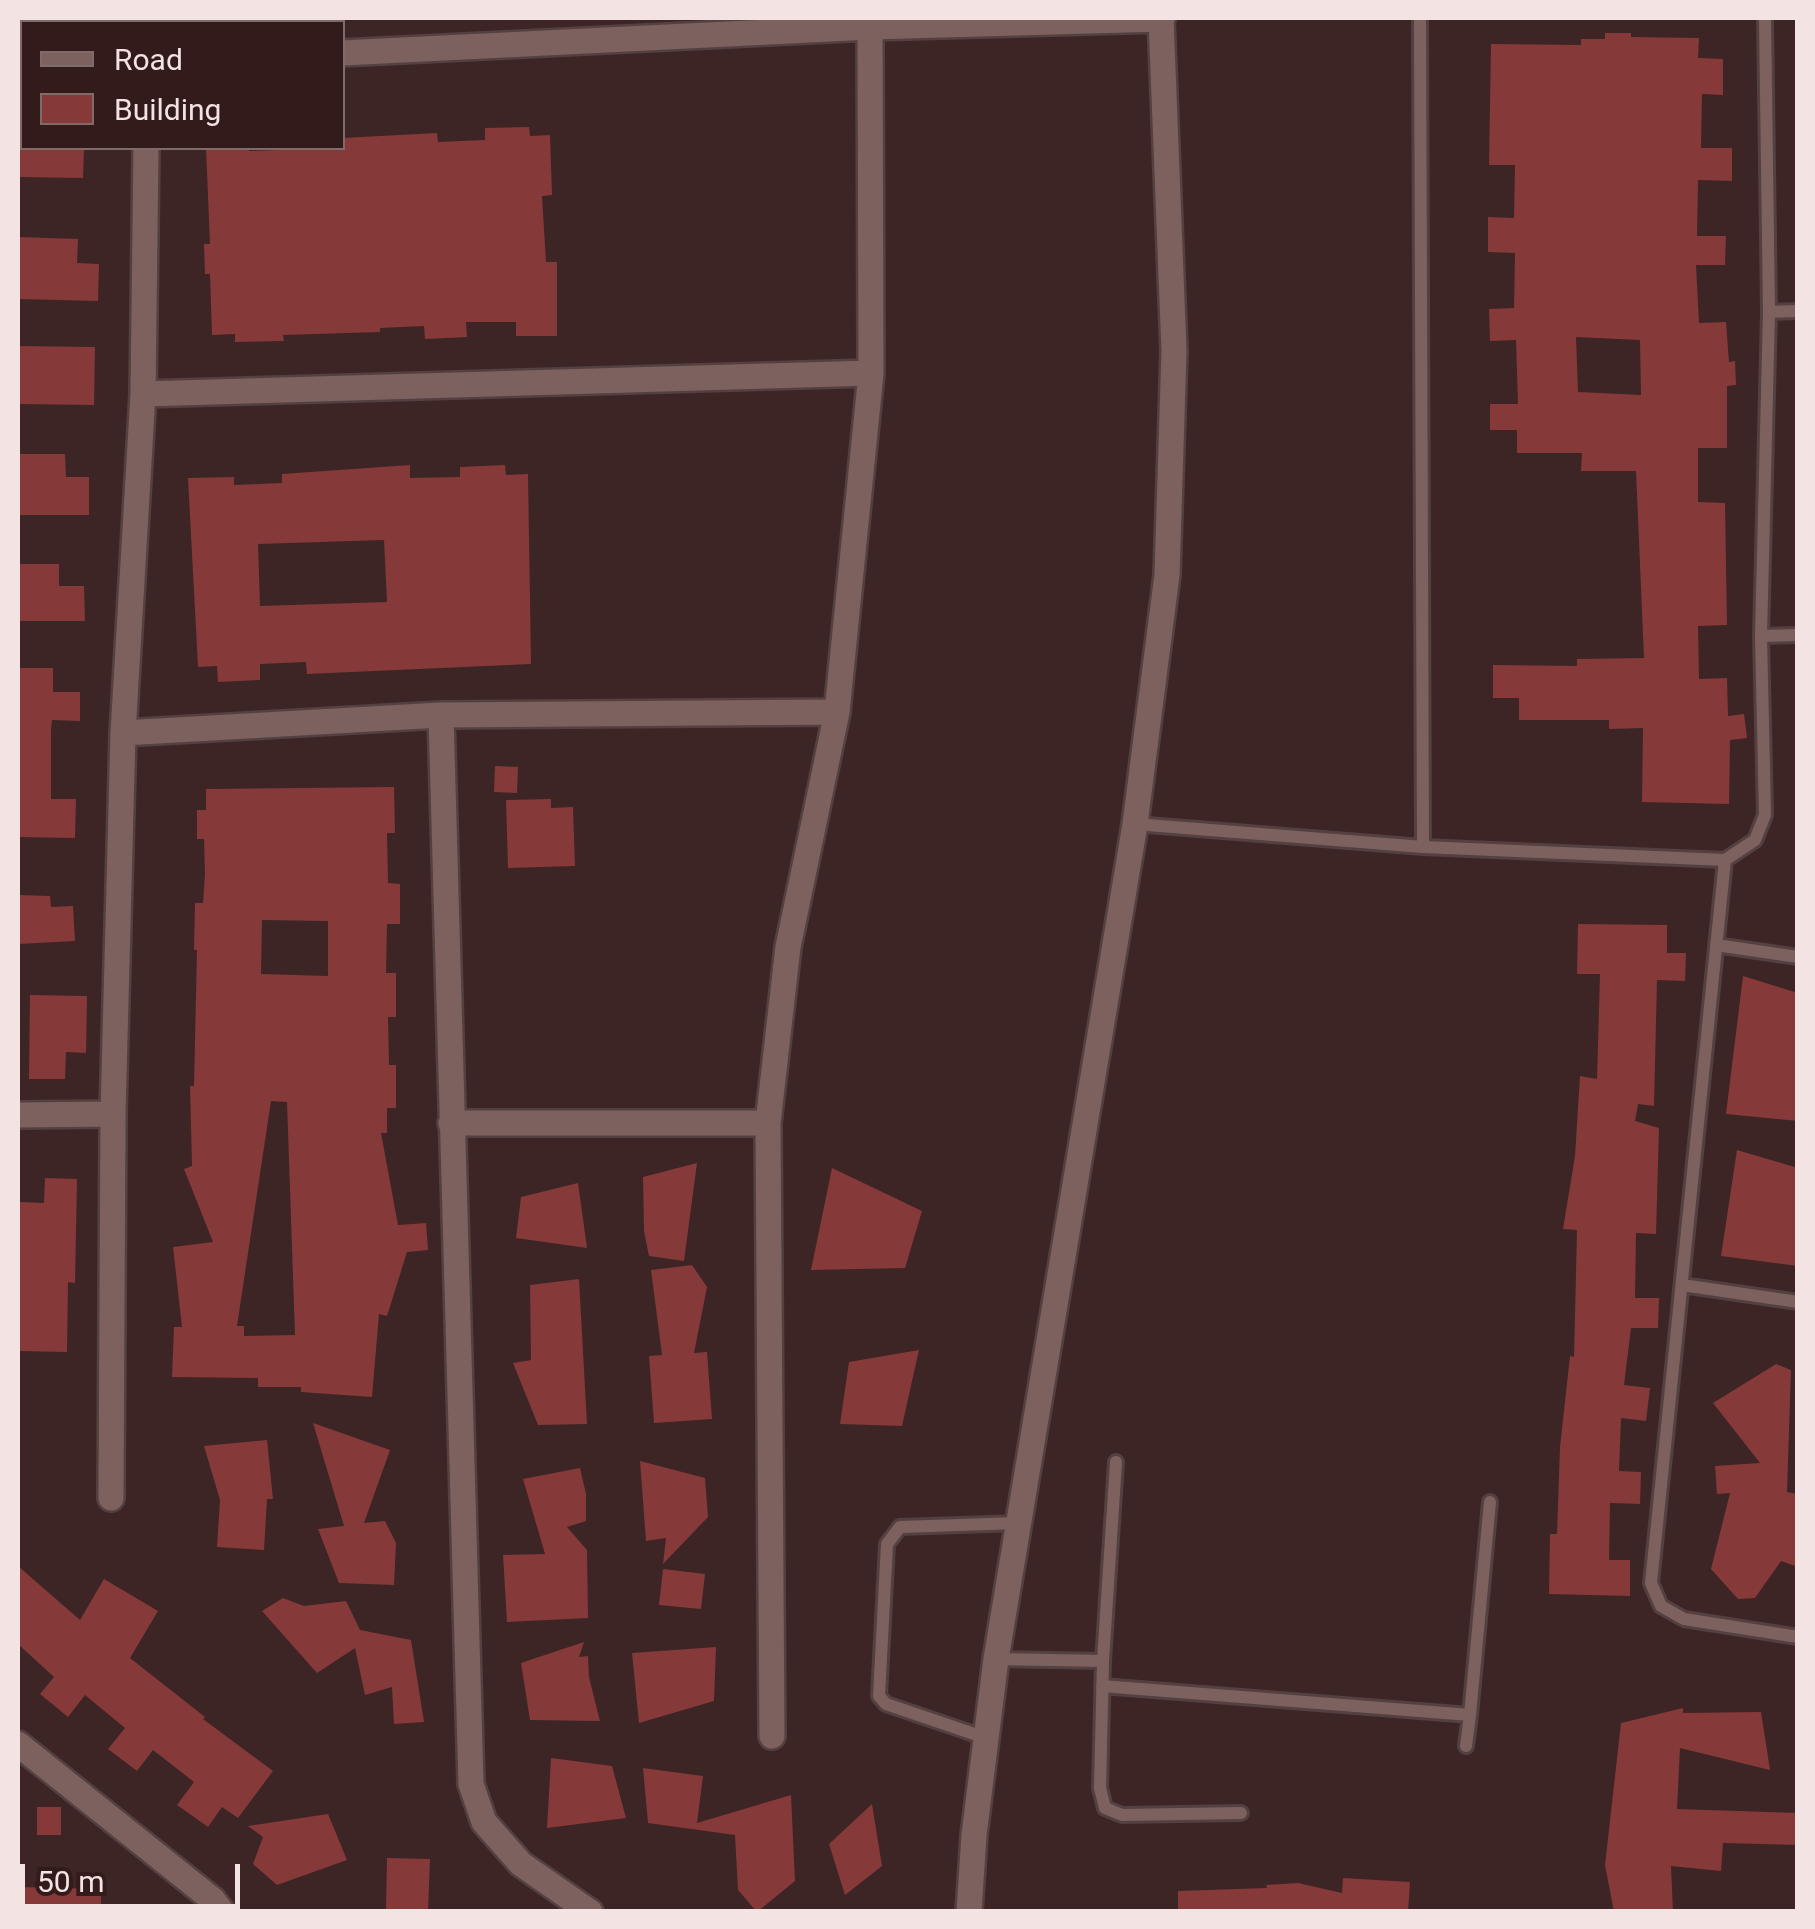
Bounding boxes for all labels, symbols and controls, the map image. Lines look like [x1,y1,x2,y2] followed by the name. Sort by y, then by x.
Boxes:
[20,20,345,150] legend
[114,42,183,77] text: Road
[114,92,221,127] text: Building
[25,1844,245,1906] scale bar
[37,1864,104,1899] text: 50 m

